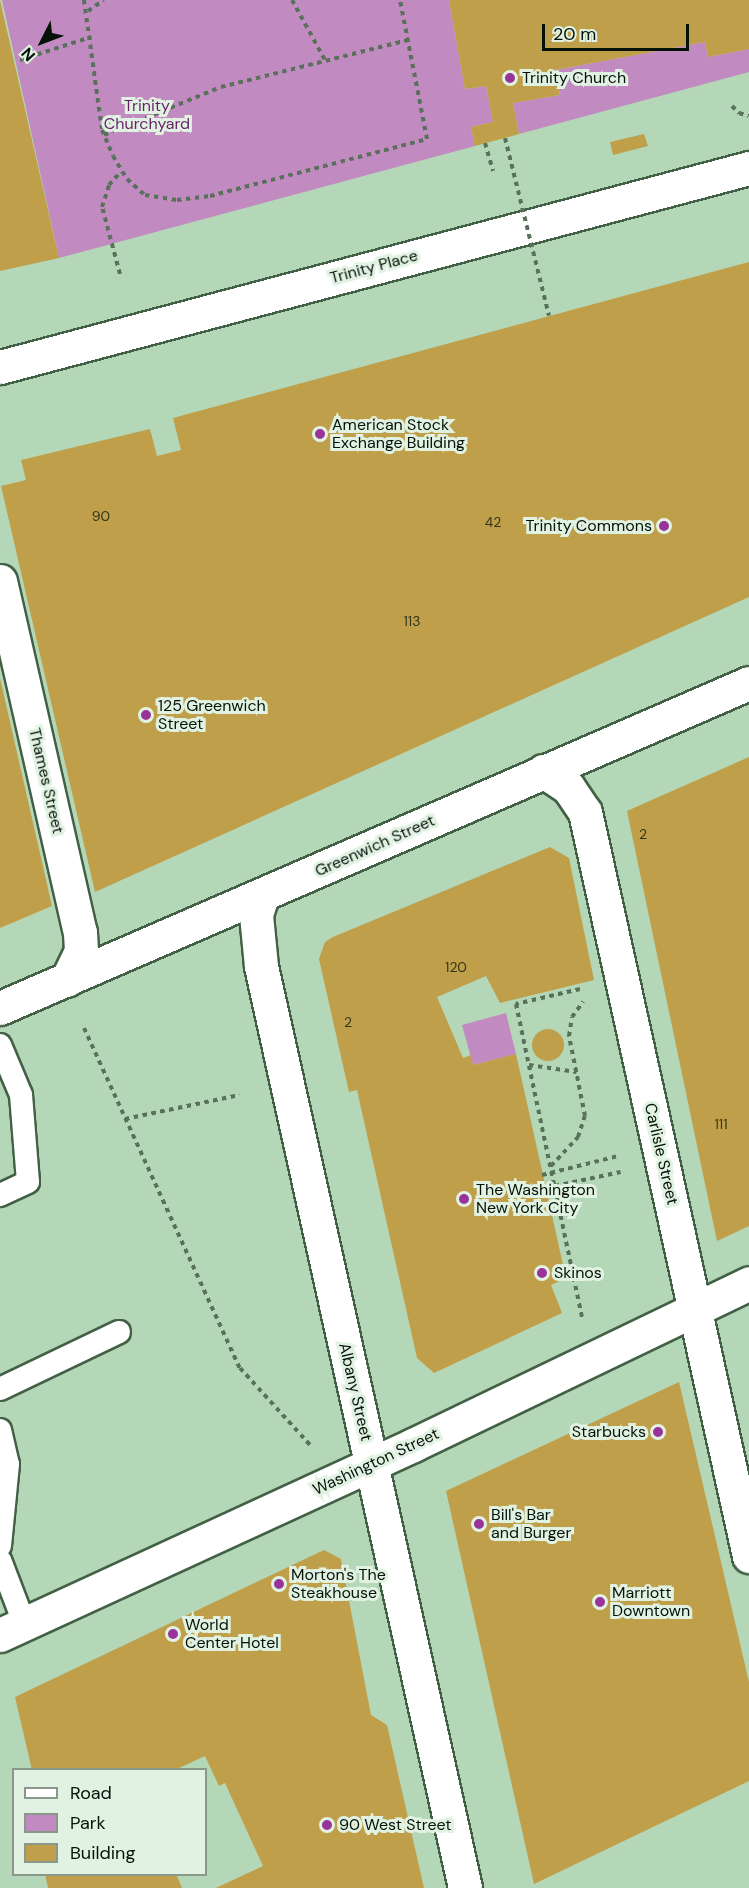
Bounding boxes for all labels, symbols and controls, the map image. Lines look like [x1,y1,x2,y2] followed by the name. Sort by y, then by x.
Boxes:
[12,12,72,72] north arrow
[545,12,692,50] scale bar
[553,22,596,46] text: 20 m
[17,43,40,66] text: N
[522,68,626,88] place label: Trinity Church
[503,71,517,85] marker: Trinity Church
[104,96,190,134] park label: Trinity Churchyard
[328,246,420,288] street label: Trinity Place
[332,415,465,453] place label: American Stock Exchange Building
[313,427,327,441] marker: American Stock Exchange Building
[92,508,110,524] house number: 90
[485,514,501,530] house number: 42
[526,516,652,536] place label: Trinity Commons
[657,519,671,533] marker: Trinity Commons
[403,613,421,629] house number: 113
[158,696,266,734] place label: 125 Greenwich Street
[139,708,153,722] marker: 125 Greenwich Street
[25,726,67,836] street label: Thames Street
[312,811,438,881] street label: Greenwich Street
[639,826,647,842] house number: 2
[445,959,467,975] house number: 120
[344,1014,352,1030] house number: 2
[640,1101,682,1207] street label: Carlisle Street
[714,1116,728,1132] house number: 111
[476,1180,595,1218] place label: The Washington New York City
[457,1192,471,1206] marker: The Washington New York City
[554,1263,602,1283] place label: Skinos
[535,1266,549,1280] marker: Skinos
[334,1341,376,1443] street label: Albany Street
[572,1422,646,1442] place label: Starbucks
[310,1424,442,1500] street label: Washington Street
[651,1425,665,1439] marker: Starbucks
[491,1505,571,1543] place label: Bill's Bar and Burger
[472,1517,486,1531] marker: Bill's Bar and Burger
[291,1565,386,1603] place label: Morton's The Steakhouse
[272,1577,286,1591] marker: Morton's The Steakhouse
[612,1583,690,1621] place label: Marriott Downtown
[593,1595,607,1609] marker: Marriott Downtown
[185,1615,279,1653] place label: World Center Hotel
[166,1627,180,1641] marker: World Center Hotel
[12,1768,207,1876] legend
[70,1781,112,1805] text: Road
[70,1811,106,1835] text: Park
[339,1815,452,1835] place label: 90 West Street
[320,1818,334,1832] marker: 90 West Street
[70,1841,135,1865] text: Building

